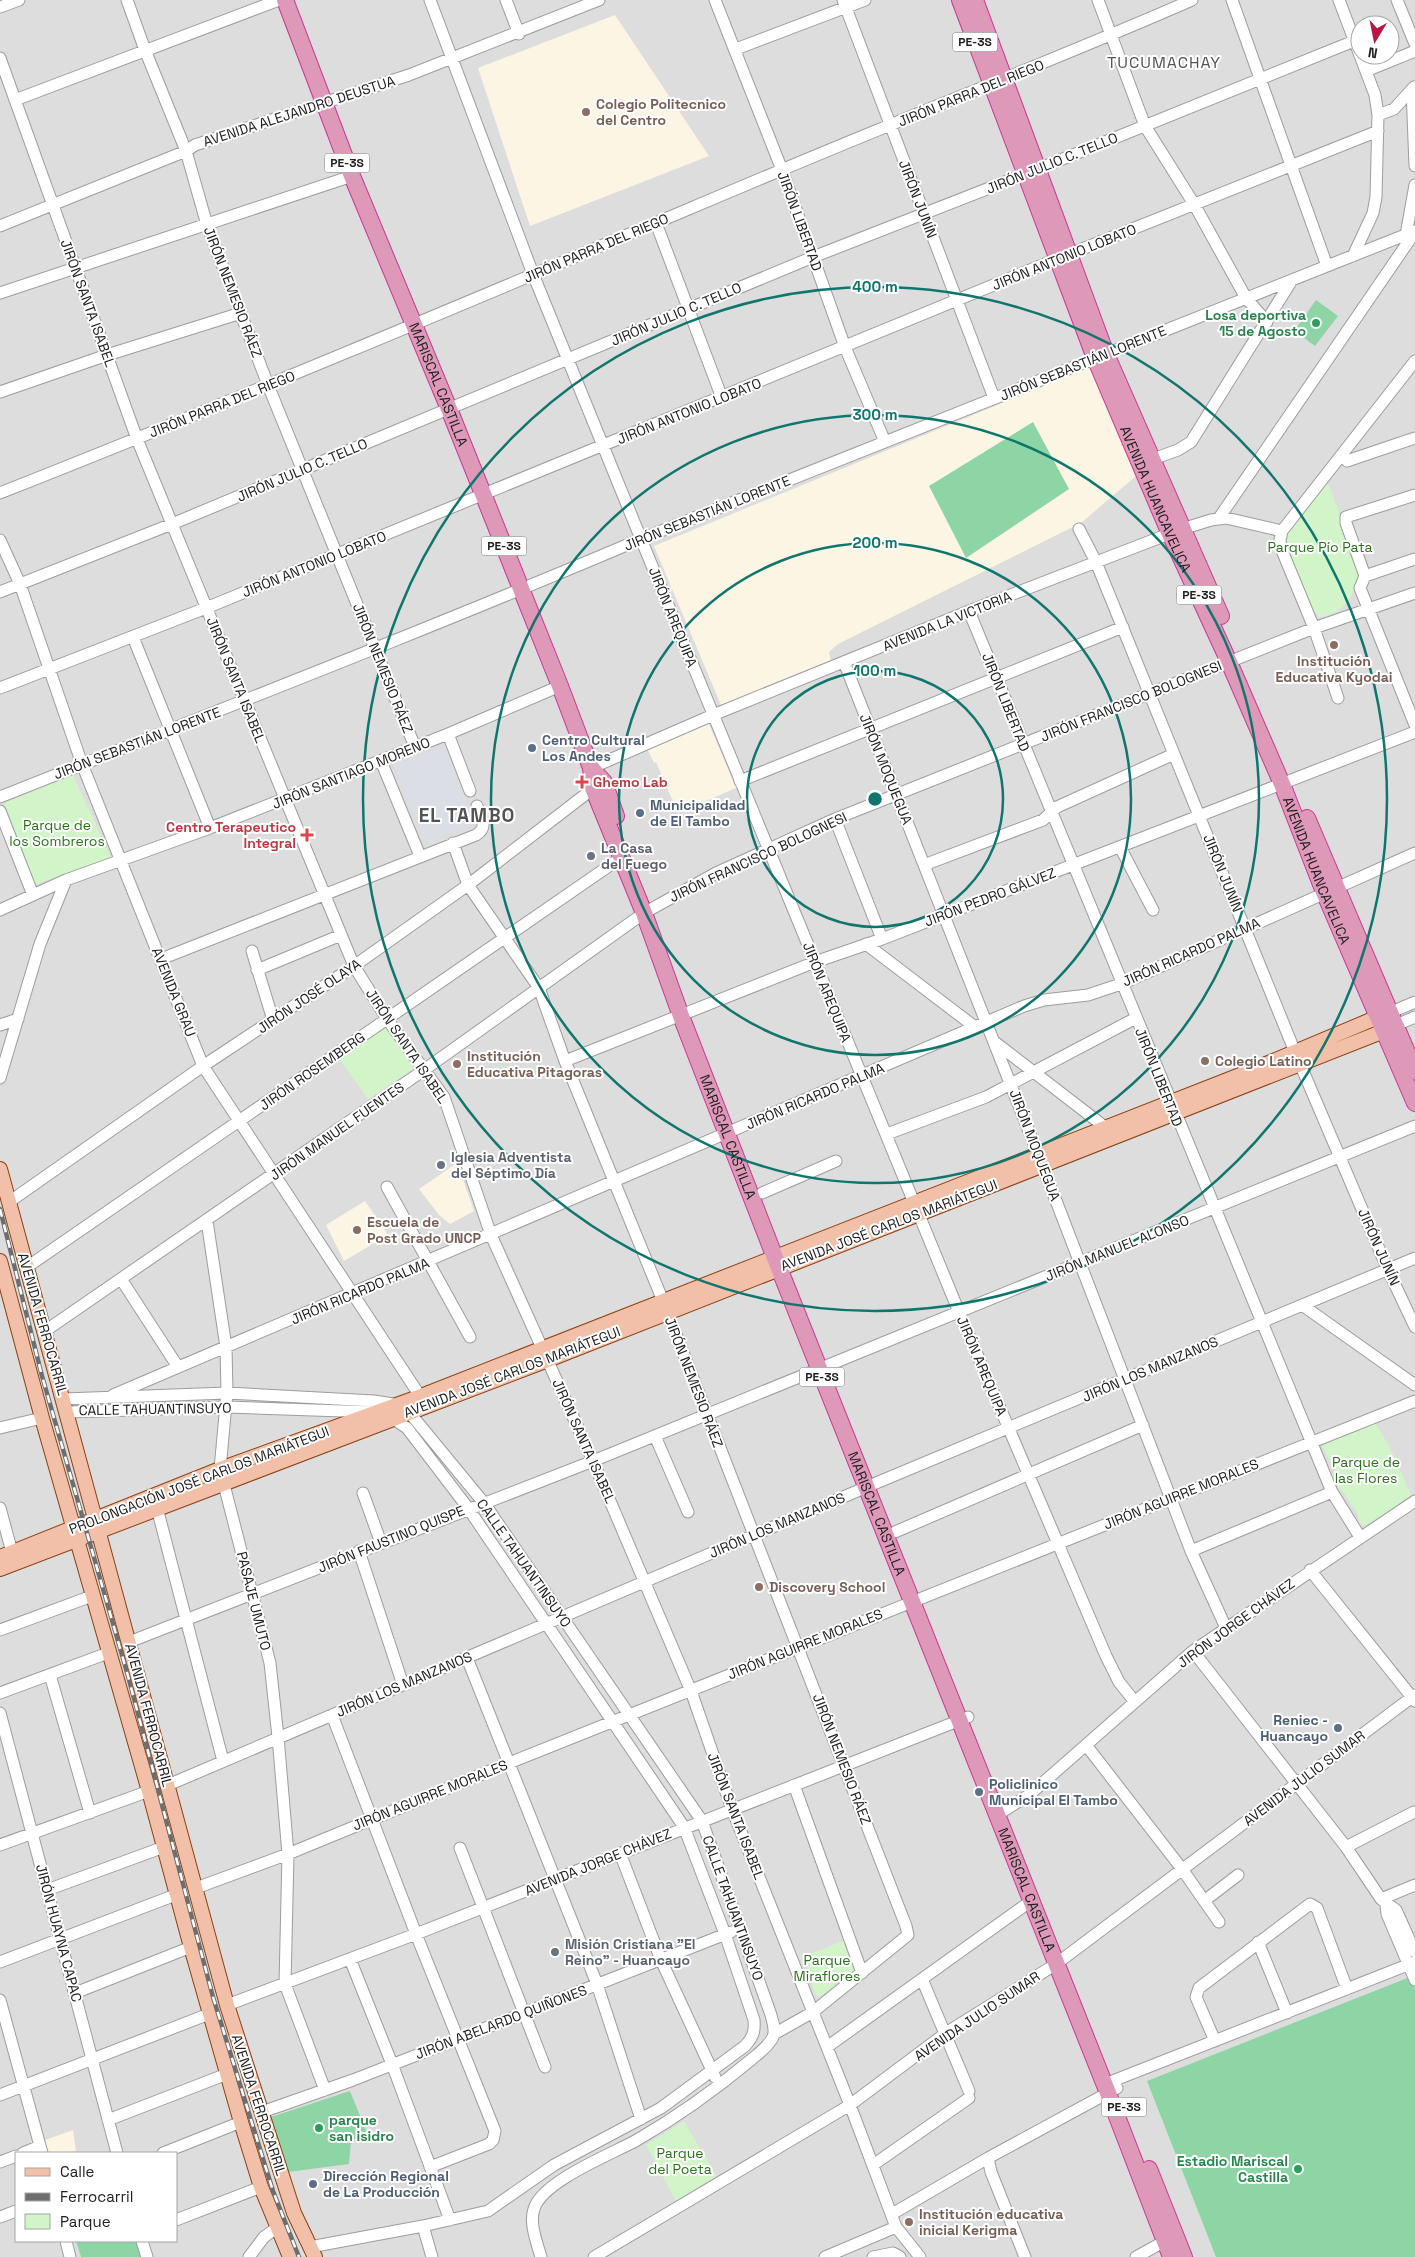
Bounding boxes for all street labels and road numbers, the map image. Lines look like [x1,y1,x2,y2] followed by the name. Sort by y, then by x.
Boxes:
[952,32,998,52] road number: PE-3S
[895,55,1047,131] street label: JIRÓN PARRA DEL RIEGO
[201,71,397,151] street label: AVENIDA ALEJANDRO DEUSTUA
[984,128,1120,198] street label: JIRÓN JULIO C. TELLO
[324,154,370,172] road number: PE-3S
[895,157,941,241] street label: JIRÓN JUNÍN
[774,169,826,273] street label: JIRÓN LIBERTAD
[521,209,671,287] street label: JIRÓN PARRA DEL RIEGO
[989,220,1139,294] street label: JIRÓN ANTONIO LOBATO
[200,224,266,360] street label: JIRÓN NEMESIO RÁEZ
[57,237,120,370] street label: JIRÓN SANTA ISABEL
[608,278,744,350] street label: JIRÓN JULIO C. TELLO
[405,320,472,449] street label: MARISCAL CASTILLA
[997,321,1169,405] street label: JIRÓN SEBASTIÁN LORENTE
[146,366,298,442] street label: JIRÓN PARRA DEL RIEGO
[614,374,764,448] street label: JIRÓN ANTONIO LOBATO
[1116,423,1195,575] street label: AVENIDA HUANCAVELICA
[234,434,370,506] street label: JIRÓN JULIO C. TELLO
[621,471,793,555] street label: JIRÓN SEBASTIÁN LORENTE
[239,527,389,601] street label: JIRÓN ANTONIO LOBATO
[482,536,526,556] road number: PE-3S
[645,564,701,670] street label: JIRÓN AREQUIPA
[1176,586,1222,604] road number: PE-3S
[880,587,1014,655] street label: AVENIDA LA VICTORIA
[349,600,417,736] street label: JIRÓN NEMESIO RÁEZ
[202,614,270,746] street label: JIRÓN SANTA ISABEL
[978,650,1034,754] street label: JIRÓN LIBERTAD
[1038,656,1224,746] street label: JIRÓN FRANCISCO BOLOGNESI
[51,703,223,783] street label: JIRÓN SEBASTIÁN LORENTE
[856,711,917,827] street label: JIRÓN MOQUEGUA
[269,733,433,813] street label: JIRÓN SANTIAGO MORENO
[1279,794,1355,947] street label: AVENIDA HUANCAVELICA
[666,808,850,906] street label: JIRÓN FRANCISCO BOLOGNESI
[1199,831,1247,915] street label: JIRÓN JUNÍN
[922,864,1058,930] street label: JIRÓN PEDRO GÁLVEZ
[1119,913,1263,991] street label: JIRÓN RICARDO PALMA
[799,939,855,1045] street label: JIRÓN AREQUIPA
[148,945,200,1039] street label: AVENIDA GRAU
[254,954,365,1037] street label: JIRÓN JOSÉ OLAYA
[362,985,452,1107] street label: JIRÓN SANTA ISABEL
[1131,1025,1187,1129] street label: JIRÓN LIBERTAD
[256,1028,368,1114] street label: JIRÓN ROSEMBERG
[743,1059,887,1133] street label: JIRÓN RICARDO PALMA
[696,1072,760,1202] street label: MARISCAL CASTILLA
[266,1078,408,1184] street label: JIRÓN MANUEL FUENTES
[1005,1087,1065,1204] street label: JIRÓN MOQUEGUA
[778,1175,1000,1275] street label: AVENIDA JOSÉ CARLOS MARIÁTEGUI
[1354,1206,1404,1288] street label: JIRÓN JUNÍN
[1042,1211,1192,1285] street label: JIRÓN MANUEL ALONSO
[14,1251,72,1398] street label: AVENIDA FERROCARRIL
[288,1254,432,1328] street label: JIRÓN RICARDO PALMA
[953,1313,1011,1419] street label: JIRÓN AREQUIPA
[661,1314,727,1450] street label: JIRÓN NEMESIO RÁEZ
[401,1322,623,1422] street label: AVENIDA JOSÉ CARLOS MARIÁTEGUI
[1079,1332,1221,1406] street label: JIRÓN LOS MANZANOS
[800,1368,844,1386] road number: PE-3S
[548,1376,620,1506] street label: JIRÓN SANTA ISABEL
[78,1399,232,1419] street label: CALLE TAHUANTINSUYO
[66,1422,332,1538] street label: PROLONGACIÓN JOSÉ CARLOS MARIÁTEGUI
[844,1449,910,1578] street label: MARISCAL CASTILLA
[1101,1455,1261,1533] street label: JIRÓN AGUIRRE MORALES
[706,1488,848,1562] street label: JIRÓN LOS MANZANOS
[473,1495,575,1631] street label: CALLE TAHUANTINSUYO
[315,1501,467,1577] street label: JIRÓN FAUSTINO QUISPE
[233,1550,275,1652] street label: PASAJE UMUTO
[1174,1574,1298,1672] street label: JIRÓN JORGE CHÁVEZ
[725,1605,885,1683] street label: JIRÓN AGUIRRE MORALES
[121,1641,177,1789] street label: AVENIDA FERROCARRIL
[333,1647,475,1721] street label: JIRÓN LOS MANZANOS
[809,1691,875,1827] street label: JIRÓN NEMESIO RÁEZ
[1239,1726,1369,1830] street label: AVENIDA JULIO SUMAR
[704,1750,769,1882] street label: JIRÓN SANTA ISABEL
[350,1756,510,1834] street label: JIRÓN AGUIRRE MORALES
[522,1824,674,1900] street label: AVENIDA JORGE CHÁVEZ
[994,1825,1060,1955] street label: MARISCAL CASTILLA
[698,1833,768,1983] street label: CALLE TAHUANTINSUYO
[32,1862,86,2004] street label: JIRÓN HUAYNA CAPAC
[911,1967,1044,2065] street label: AVENIDA JULIO SUMAR
[413,1981,589,2063] street label: JIRÓN ABELARDO QUIÑONES
[228,2032,290,2178] street label: AVENIDA FERROCARRIL
[1102,2098,1146,2116] road number: PE-3S

